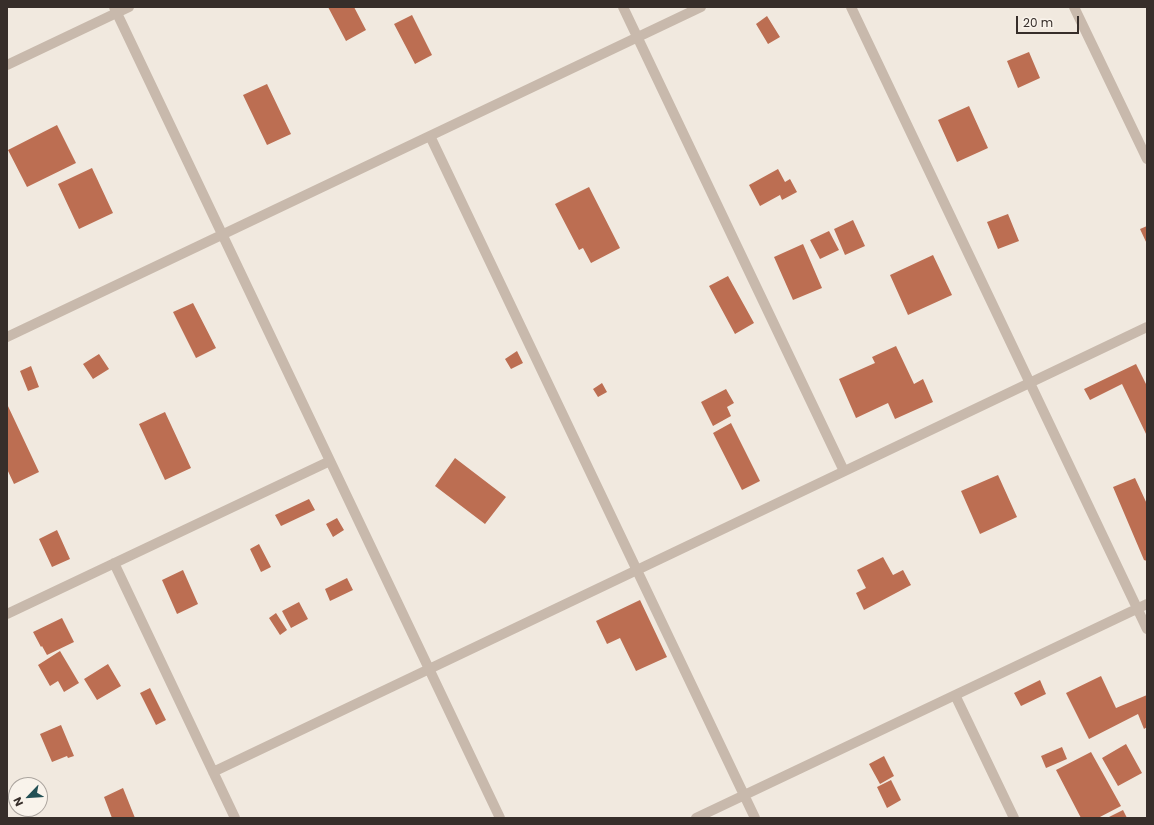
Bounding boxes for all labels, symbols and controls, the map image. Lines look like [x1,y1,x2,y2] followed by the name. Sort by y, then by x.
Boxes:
[1018,8,1081,34] scale bar
[1023,14,1053,31] text: 20 m
[8,777,48,817] north arrow
[9,795,27,809] text: N

